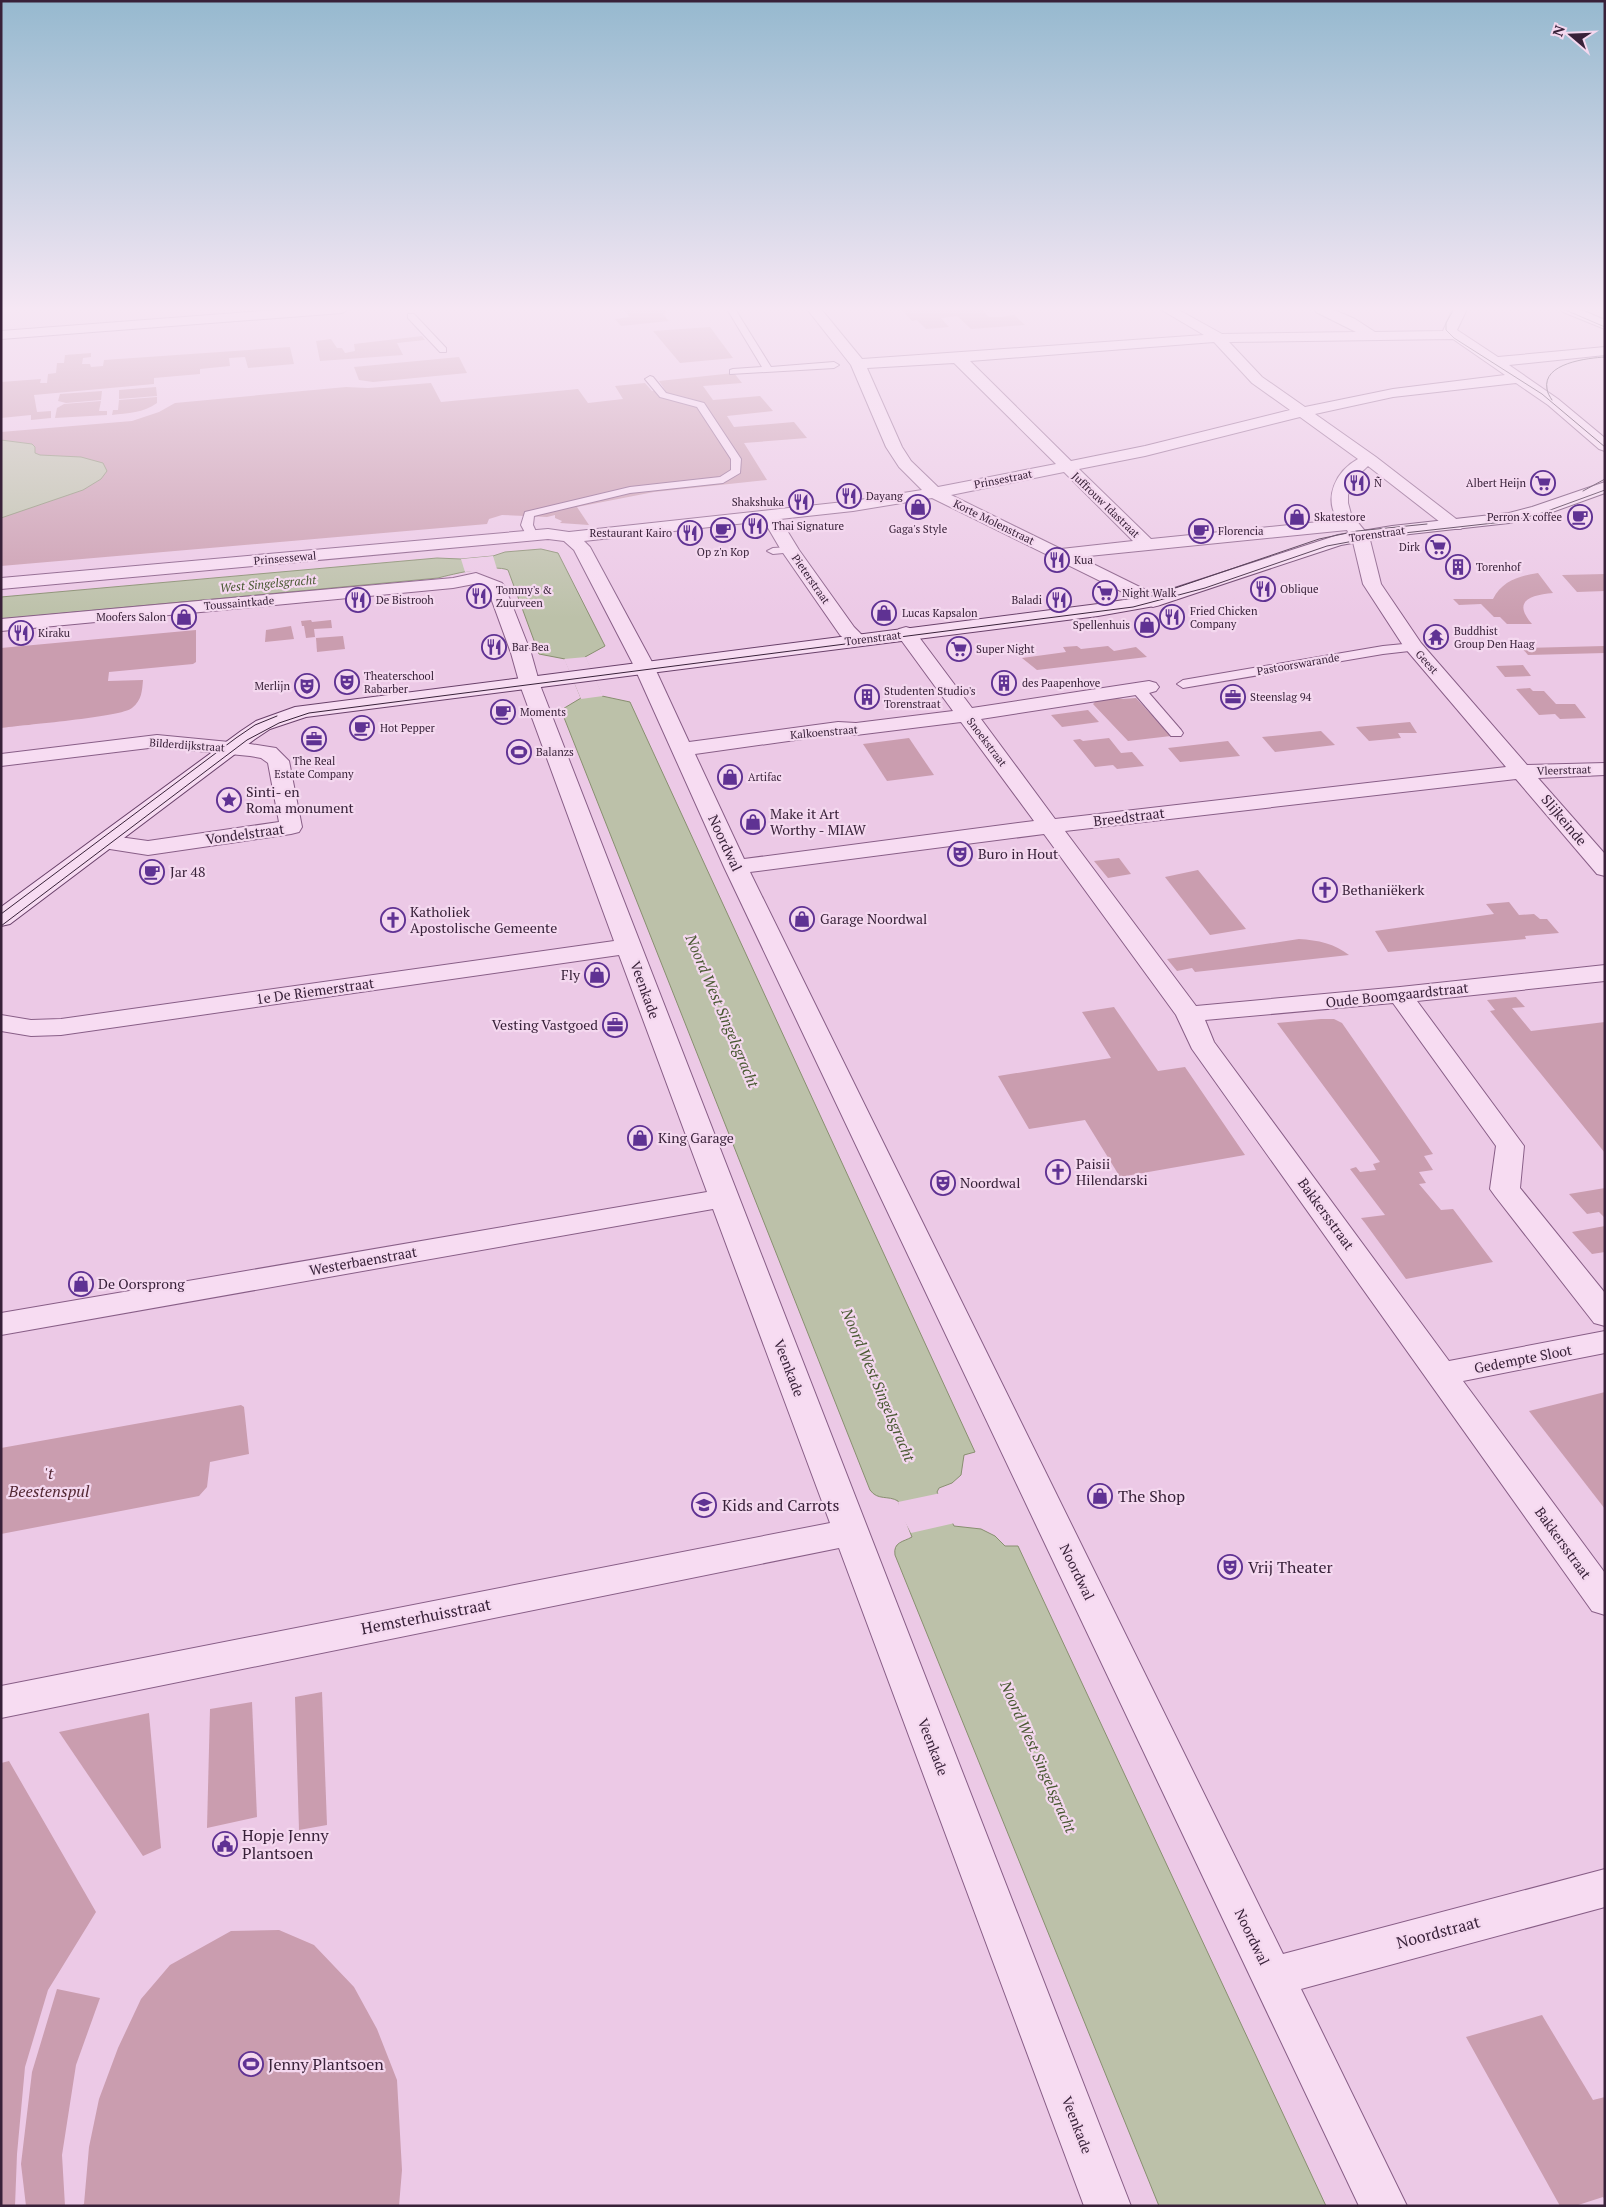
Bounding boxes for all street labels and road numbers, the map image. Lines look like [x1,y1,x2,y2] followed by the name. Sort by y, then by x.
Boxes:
[973,466,1033,492] street label: Prinsestraat
[1069,469,1143,541] street label: Juffrouw Idastraat
[951,496,1037,548] street label: Korte Molenstraat
[1348,523,1406,545] street label: Torenstraat
[253,548,317,568] street label: Prinsessewal
[789,551,833,607] street label: Pieterstraat
[203,593,275,613] street label: Toussaintkade
[844,628,902,648] street label: Torenstraat
[1413,647,1441,677] street label: Geest
[1256,650,1341,678] street label: Pastoorswarande
[964,715,1010,769] street label: Snoekstraat
[790,722,858,742] street label: Kalkoenstraat
[149,735,225,755] street label: Bilderdijkstraat
[1537,762,1591,778] street label: Vleerstraat
[1537,790,1591,849] street label: Slijkeinde
[1092,803,1167,830] street label: Breedstraat
[704,811,747,874] street label: Noordwal
[204,818,286,848] street label: Vondelstraat
[626,958,665,1021] street label: Veenkade
[255,973,376,1008] street label: 1e De Riemerstraat
[1325,977,1470,1011] street label: Oude Boomgaardstraat
[1294,1174,1359,1254] street label: Bakkersstraat
[308,1242,419,1279] street label: Westerbaenstraat
[770,1336,809,1399] street label: Veenkade
[1472,1340,1574,1377] street label: Gedempte Sloot
[1531,1503,1596,1583] street label: Bakkersstraat
[1056,1540,1099,1603] street label: Noordwal
[359,1593,493,1639] street label: Hemsterhuisstraat
[914,1715,953,1778] street label: Veenkade
[1231,1905,1274,1968] street label: Noordwal
[1394,1910,1482,1954] street label: Noordstraat
[1058,2093,1097,2156] street label: Veenkade

